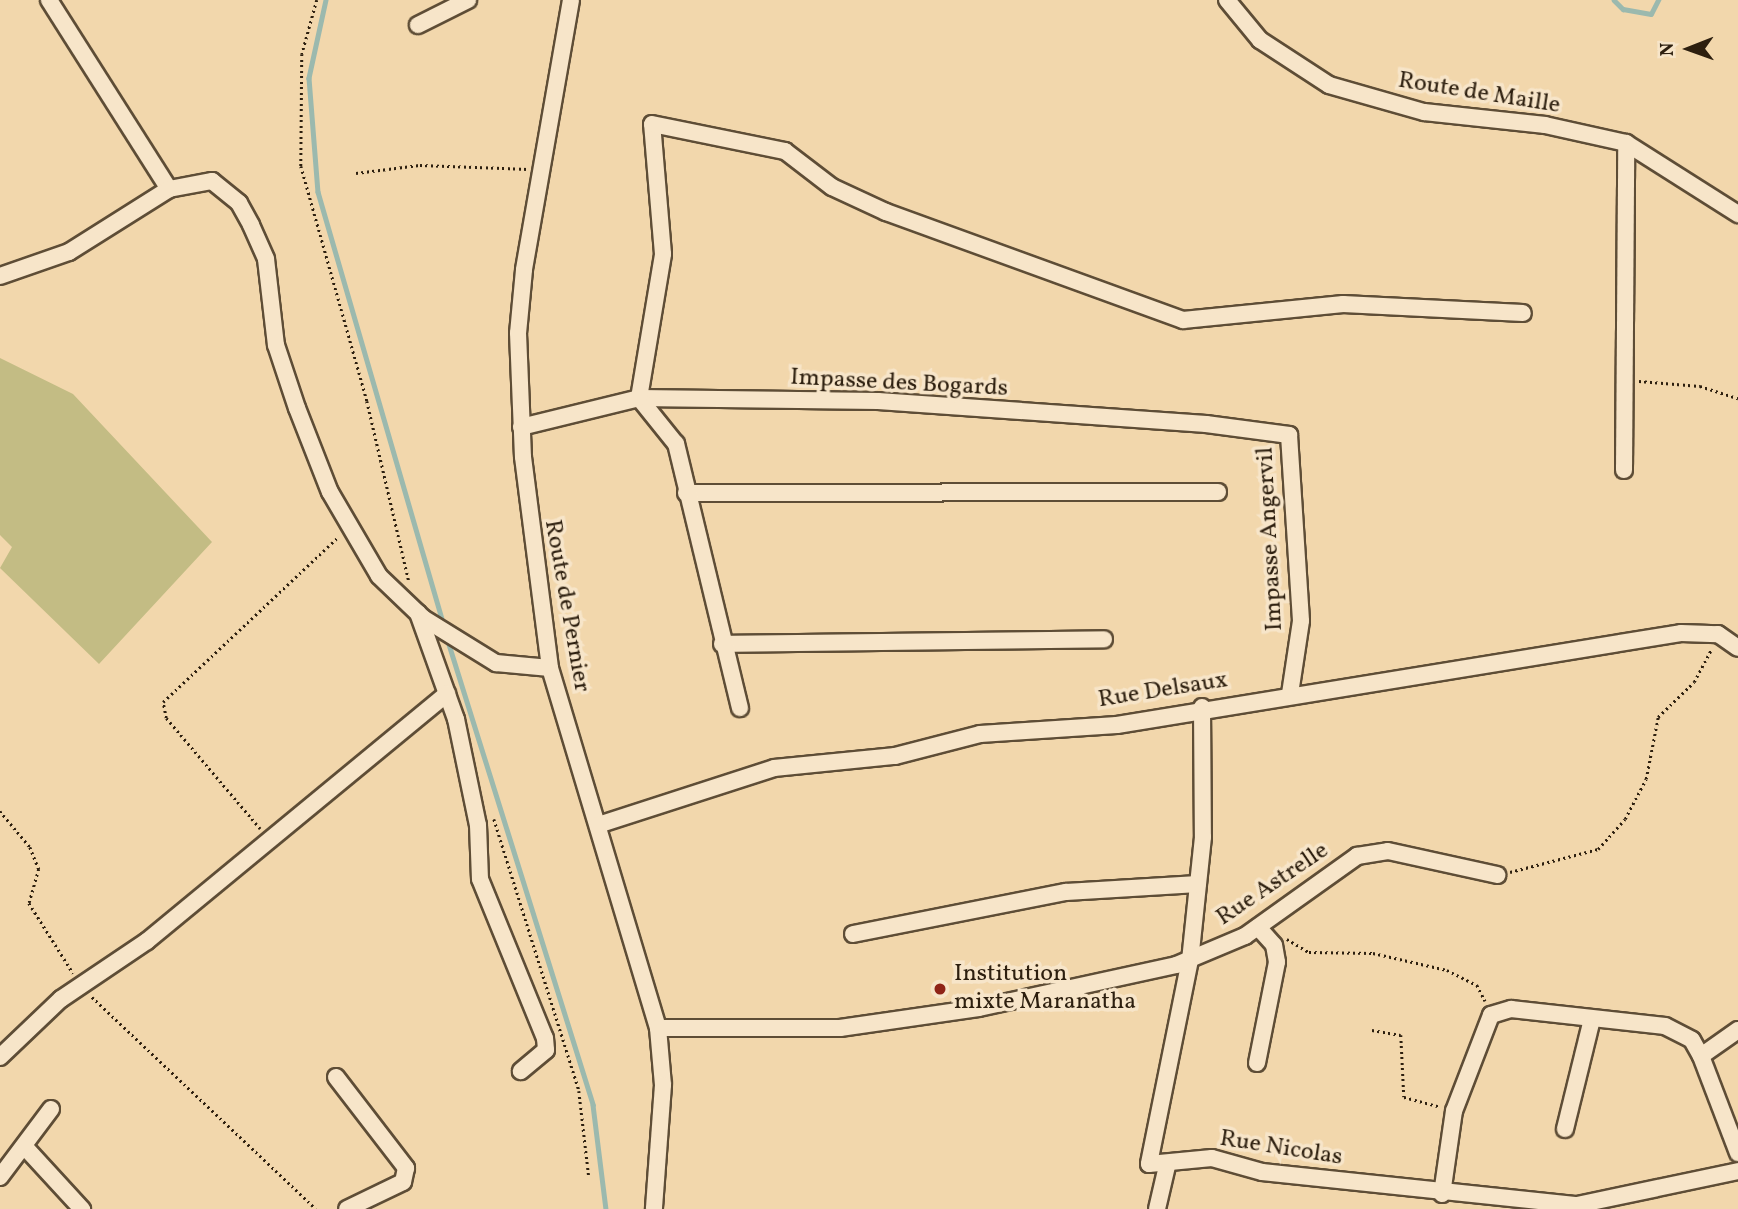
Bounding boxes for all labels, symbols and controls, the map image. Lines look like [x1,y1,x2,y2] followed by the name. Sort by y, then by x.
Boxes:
[1654,14,1724,84] north arrow
[1655,42,1681,56] text: N
[1396,67,1562,121] street label: Route de Maille
[789,364,1009,404] street label: Impasse des Bogards
[1252,446,1290,632] street label: Impasse Angervil
[537,518,595,694] street label: Route de Pernier
[1096,667,1230,715] street label: Rue Delsaux
[1212,837,1334,933] street label: Rue Astrelle
[954,961,1136,1017] place label: Institution mixte Maranatha
[932,981,948,997] marker: Institution mixte Maranatha
[1218,1125,1344,1173] street label: Rue Nicolas

